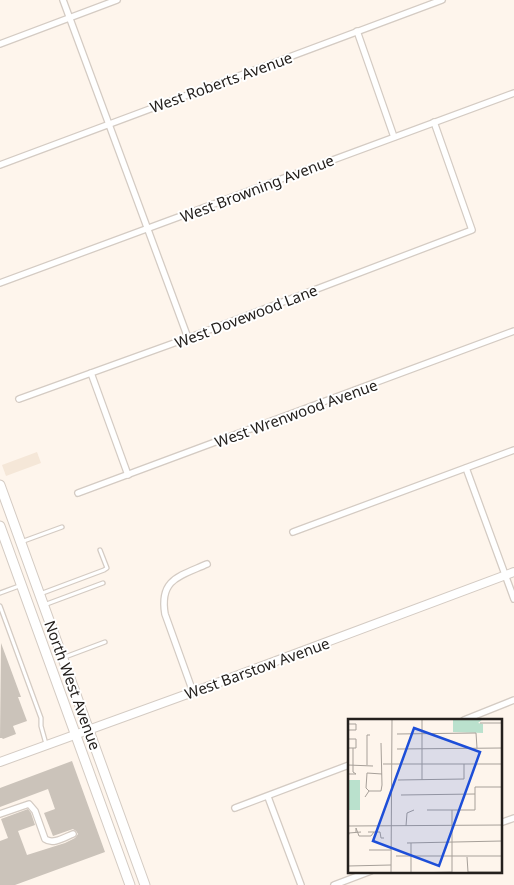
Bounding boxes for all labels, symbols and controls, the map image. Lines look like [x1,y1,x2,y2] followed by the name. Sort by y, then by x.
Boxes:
[147,47,295,117] street label: West Roberts Avenue
[177,149,337,227] street label: West Browning Avenue
[172,280,320,352] street label: West Dovewood Lane
[212,374,380,452] street label: West Wrenwood Avenue
[40,617,106,753] street label: North West Avenue
[182,632,332,704] street label: West Barstow Avenue
[348,719,502,872] inset map

